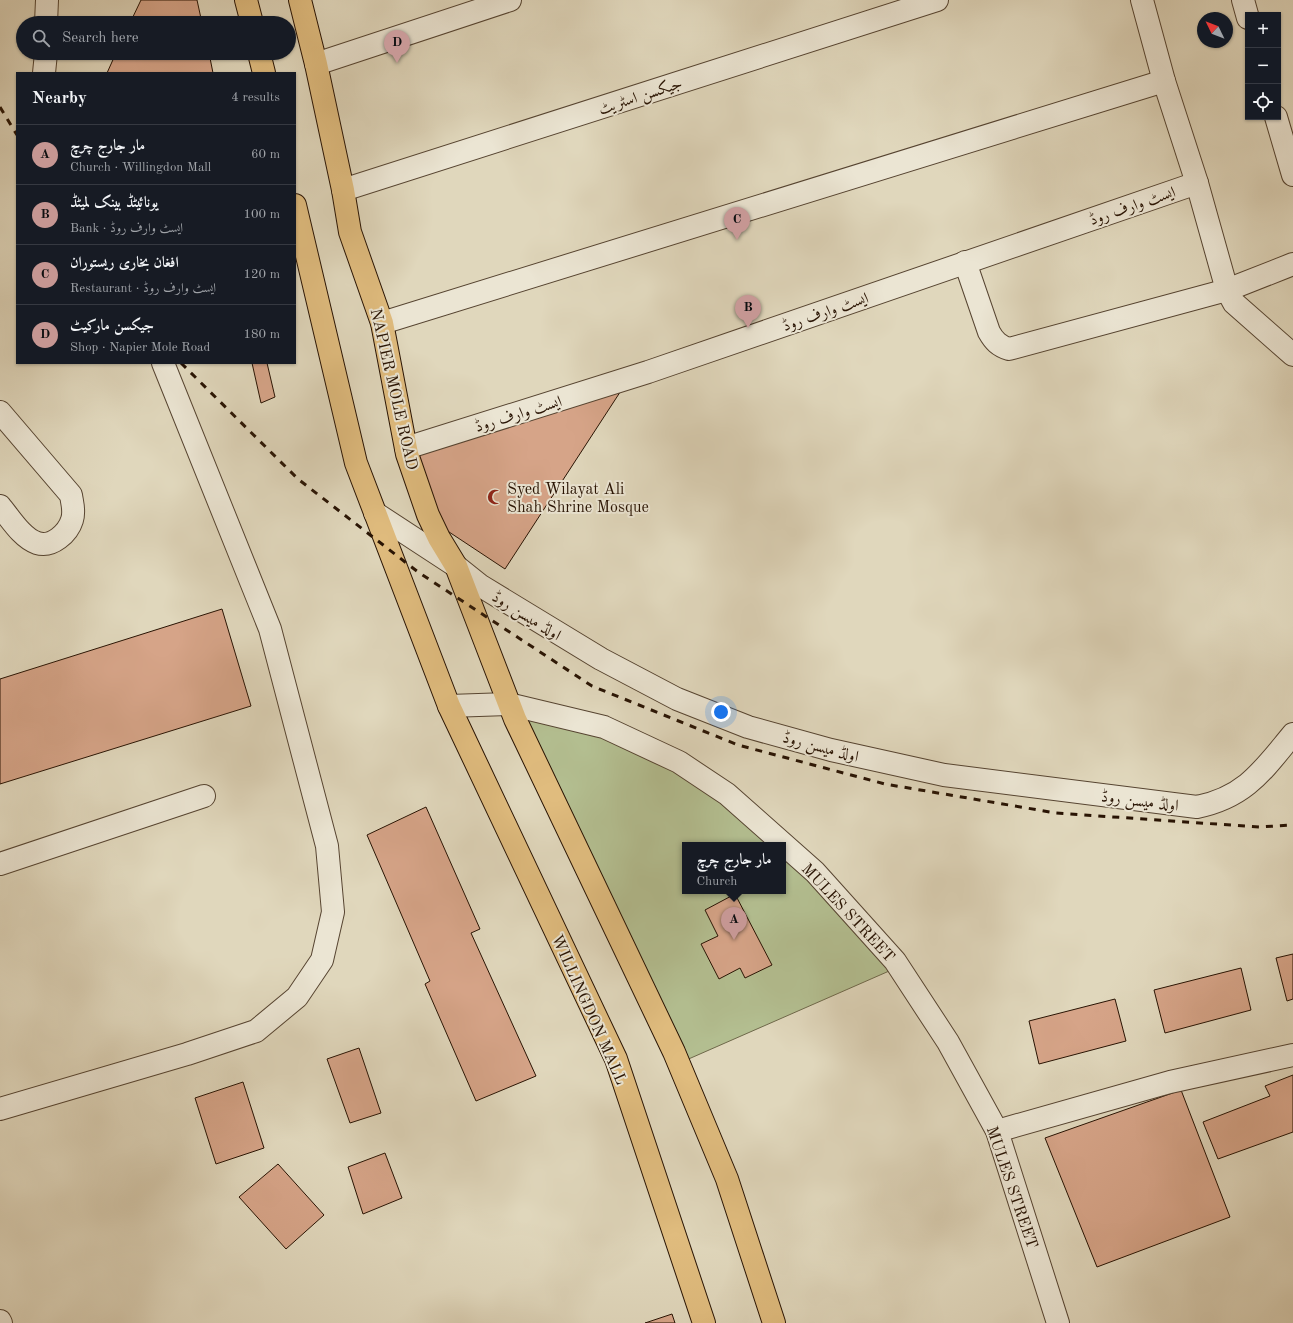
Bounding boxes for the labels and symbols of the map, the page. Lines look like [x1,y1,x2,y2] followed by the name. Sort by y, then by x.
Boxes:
[1197,12,1233,48] north arrow
[384,30,410,63] pin: D
[596,74,685,120] street label: جیکسن اسٹریٹ
[1087,182,1178,229] street label: ایسٹ وارف روڈ
[724,207,750,240] pin: C
[780,288,871,335] street label: ایسٹ وارف روڈ
[735,295,761,328] pin: B
[367,307,419,472] street label: NAPIER MOLE ROAD
[472,391,564,436] street label: ایسٹ وارف روڈ
[507,482,649,516] place label: Syed Wilayat Ali Shah Shrine Mosque
[486,488,504,506] mosque icon: Syed Wilayat Ali Shah Shrine Mosque
[488,587,565,646] street label: اولڈ میسن روڈ
[711,702,731,722] your location
[780,727,861,768] street label: اولڈ میسن روڈ
[1100,786,1180,817] street label: اولڈ میسن روڈ
[798,861,897,966] street label: MULES STREET
[721,907,747,940] pin: A
[548,932,629,1087] street label: WILLINGDON MALL
[983,1124,1040,1251] street label: MULES STREET

